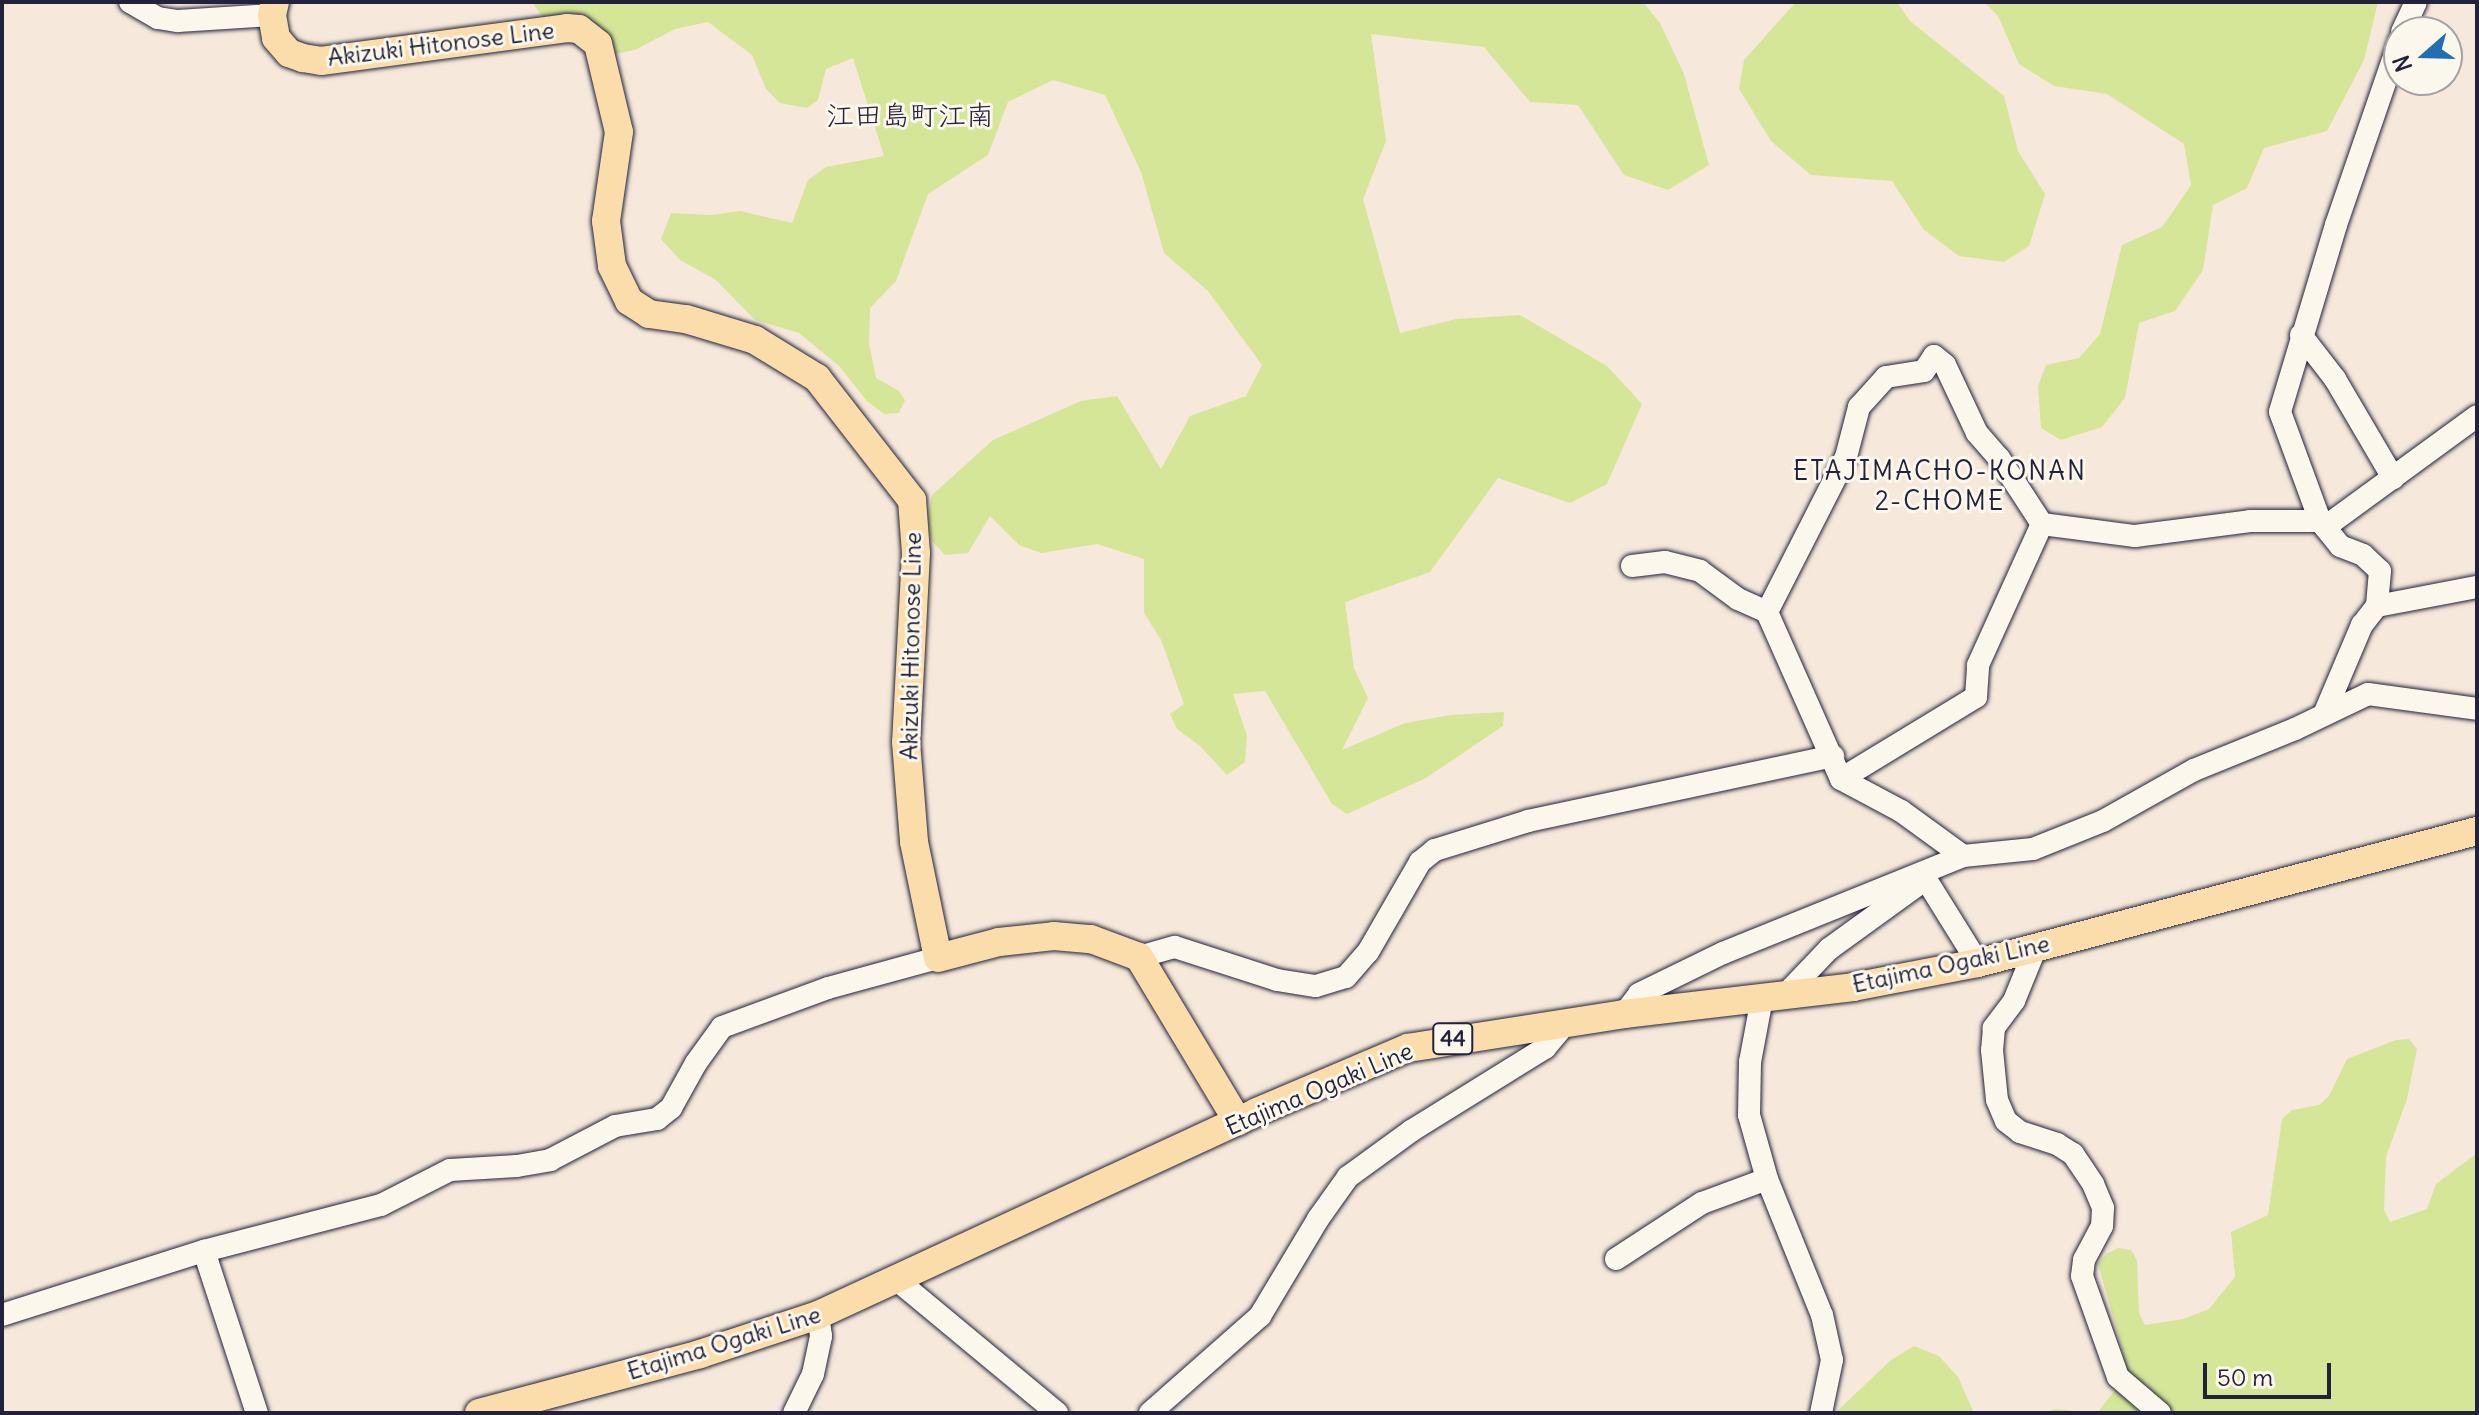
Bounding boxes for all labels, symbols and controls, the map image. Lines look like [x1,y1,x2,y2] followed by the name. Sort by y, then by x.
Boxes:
[326,16,556,72] street label: Akizuki Hitonose Line
[2383,16,2463,96] north arrow
[2387,52,2418,75] text: N
[826,98,994,132] district label: 江田島町江南
[1793,455,2087,516] district label: ETAJIMACHO-KONAN 2-CHOME
[895,532,927,760] street label: Akizuki Hitonose Line
[1850,929,2052,999] street label: Etajima Ogaki Line
[1431,1021,1475,1057] road number: 44
[1221,1036,1417,1142] street label: Etajima Ogaki Line
[624,1300,824,1386] street label: Etajima Ogaki Line
[2207,1347,2335,1397] scale bar
[2217,1362,2273,1392] text: 50 m

